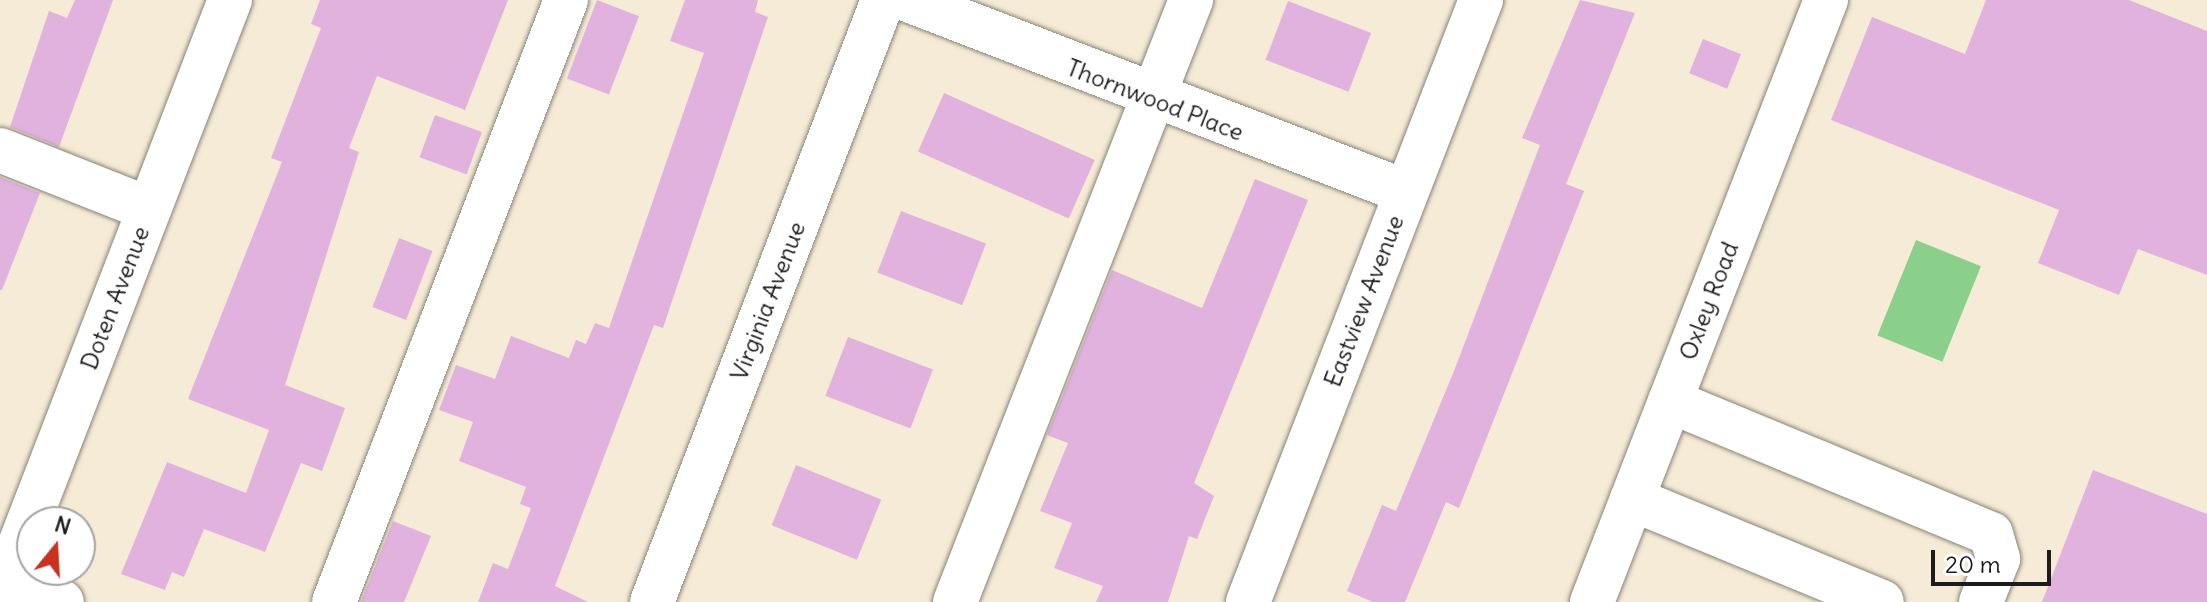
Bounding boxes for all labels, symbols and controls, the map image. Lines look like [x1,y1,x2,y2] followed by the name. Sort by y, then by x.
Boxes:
[1062,53,1248,147] street label: Thornwood Place
[1318,211,1410,391] street label: Eastview Avenue
[724,218,812,384] street label: Virginia Avenue
[74,222,156,374] street label: Doten Avenue
[1673,238,1745,364] street label: Oxley Road
[16,506,96,586] north arrow
[51,509,74,541] text: N
[1935,534,2055,584] scale bar
[1945,549,2001,579] text: 20 m

